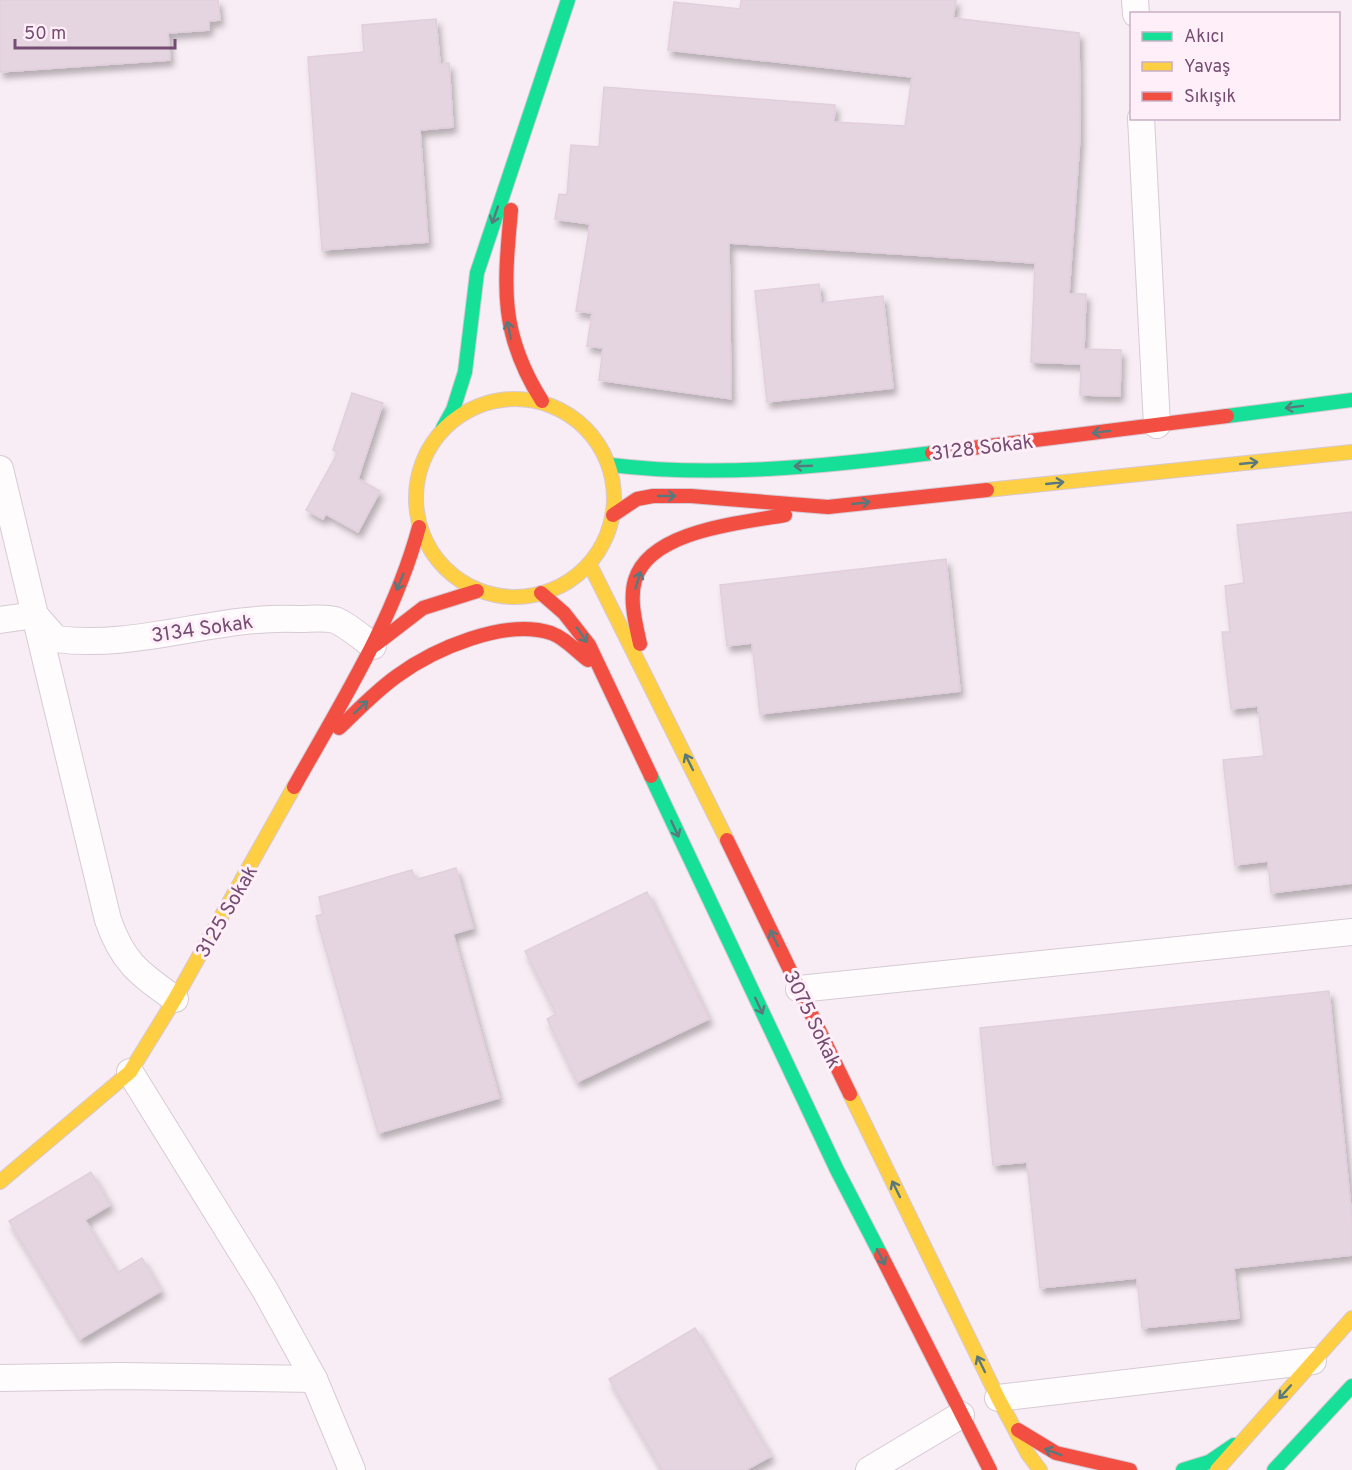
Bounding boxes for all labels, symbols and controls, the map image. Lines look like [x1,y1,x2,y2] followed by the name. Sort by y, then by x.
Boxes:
[15,12,176,50] scale bar
[1130,12,1340,120] legend
[24,23,66,46] text: 50 m
[1184,26,1224,49] text: Akıcı
[1184,56,1230,79] text: Yavaş
[1184,86,1236,109] text: Sıkışık
[489,205,500,224] one-way arrow
[503,321,514,340] one-way arrow
[1285,402,1304,413] one-way arrow
[1091,427,1111,438] one-way arrow
[930,430,1035,468] street label: 3128 Sokak
[1239,457,1258,468] one-way arrow
[793,461,813,472] one-way arrow
[1045,477,1064,488] one-way arrow
[656,490,676,502] one-way arrow
[851,497,871,508] one-way arrow
[633,570,644,589] one-way arrow
[394,572,405,591] one-way arrow
[150,610,255,650] street label: 3134 Sokak
[576,626,588,643] one-way arrow
[354,700,369,715] one-way arrow
[683,753,695,771] one-way arrow
[670,820,682,838] one-way arrow
[191,861,265,963] street label: 3125 Sokak
[767,929,779,947] one-way arrow
[776,967,846,1073] street label: 3075 Sokak
[753,996,765,1014] one-way arrow
[889,1180,901,1198] one-way arrow
[875,1247,887,1265] one-way arrow
[975,1355,987,1373] one-way arrow
[1278,1385,1292,1400] one-way arrow
[1044,1445,1063,1456] one-way arrow

